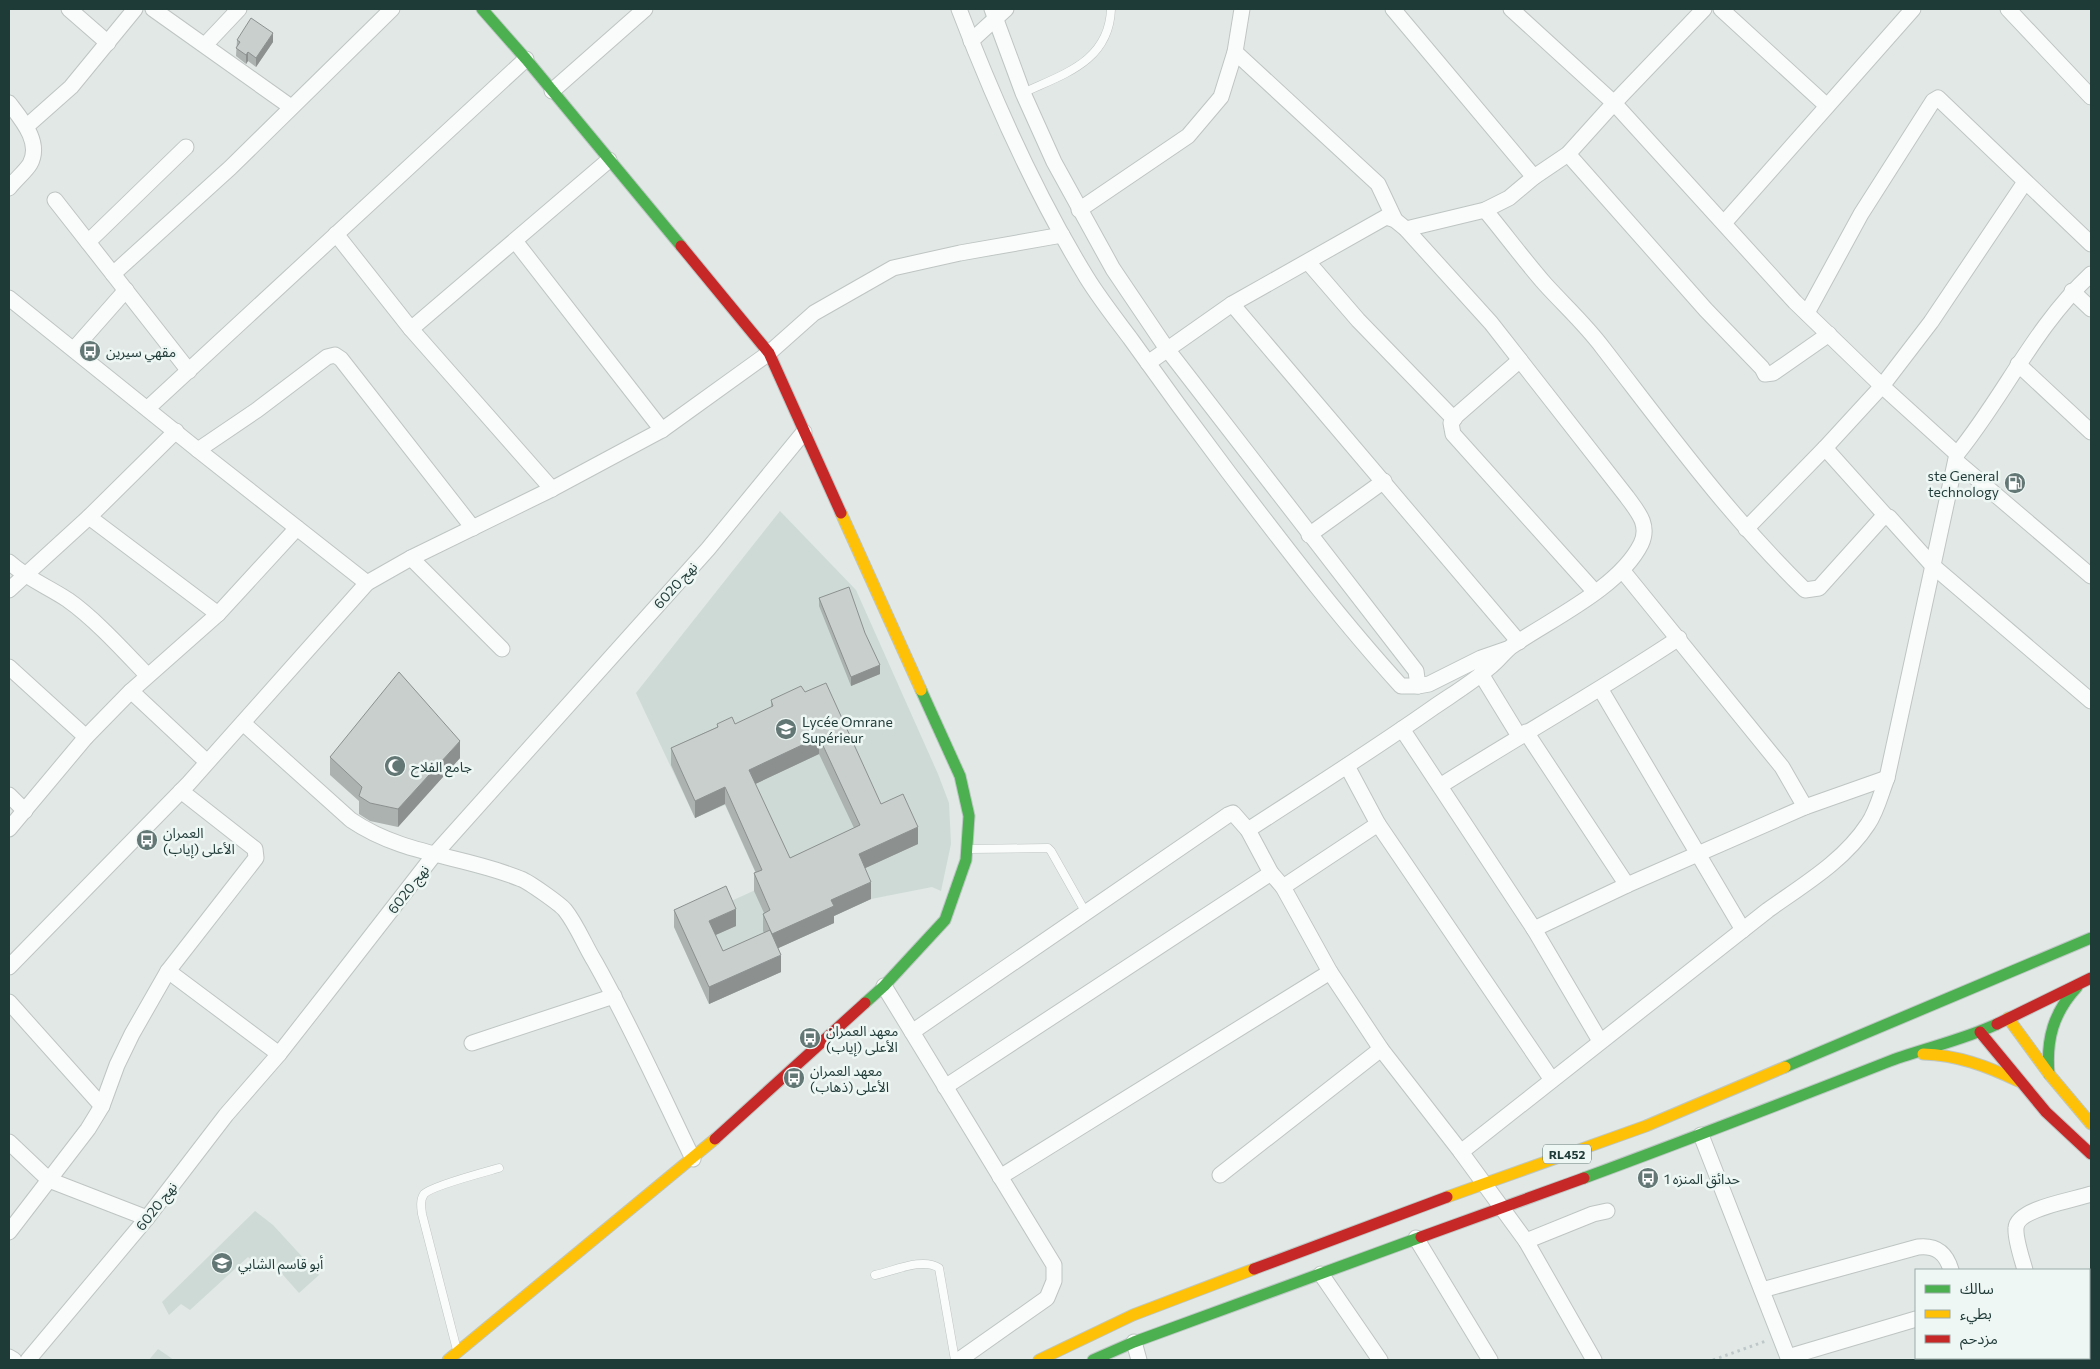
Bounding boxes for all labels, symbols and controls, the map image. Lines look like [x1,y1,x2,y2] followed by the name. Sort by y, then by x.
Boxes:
[78,339,102,363] bus stop icon: مقهي سيرين
[106,343,176,363] place label: مقهي سيرين
[1928,467,1999,500] place label: ste General technology
[2003,471,2027,495] fuel station icon: ste General technology
[650,558,703,614] street label: نهج 6020
[802,713,893,746] place label: Lycée Omrane Supérieur
[774,717,798,741] school or university icon: Lycée Omrane Supérieur
[383,754,407,778] mosque icon: جامع الفلاح
[411,758,472,778] place label: جامع الفلاح
[163,824,235,859] place label: العمران الأعلى (إياب)
[135,828,159,852] bus stop icon: العمران الأعلى (إياب)
[384,861,435,919] street label: نهج 6020
[826,1022,898,1057] place label: معهد العمران الأعلى (إياب)
[798,1026,822,1050] bus stop icon: معهد العمران الأعلى (إياب)
[810,1062,889,1096] place label: معهد العمران الأعلى (ذهاب)
[782,1066,806,1090] bus stop icon: معهد العمران الأعلى (ذهاب)
[1543,1144,1591,1164] road number: RL452
[1636,1166,1660,1190] bus stop icon: حدائق المنزه 1
[1664,1170,1740,1189] place label: حدائق المنزه 1
[132,1178,183,1236] street label: نهج 6020
[210,1251,234,1275] school or university icon: أبو قاسم الشابي
[238,1255,324,1275] place label: أبو قاسم الشابي
[1915,1269,2090,1359] legend
[1960,1279,1994,1297] text: سالك
[1960,1304,1992,1325] text: بطيء
[1960,1329,1998,1350] text: مزدحم

